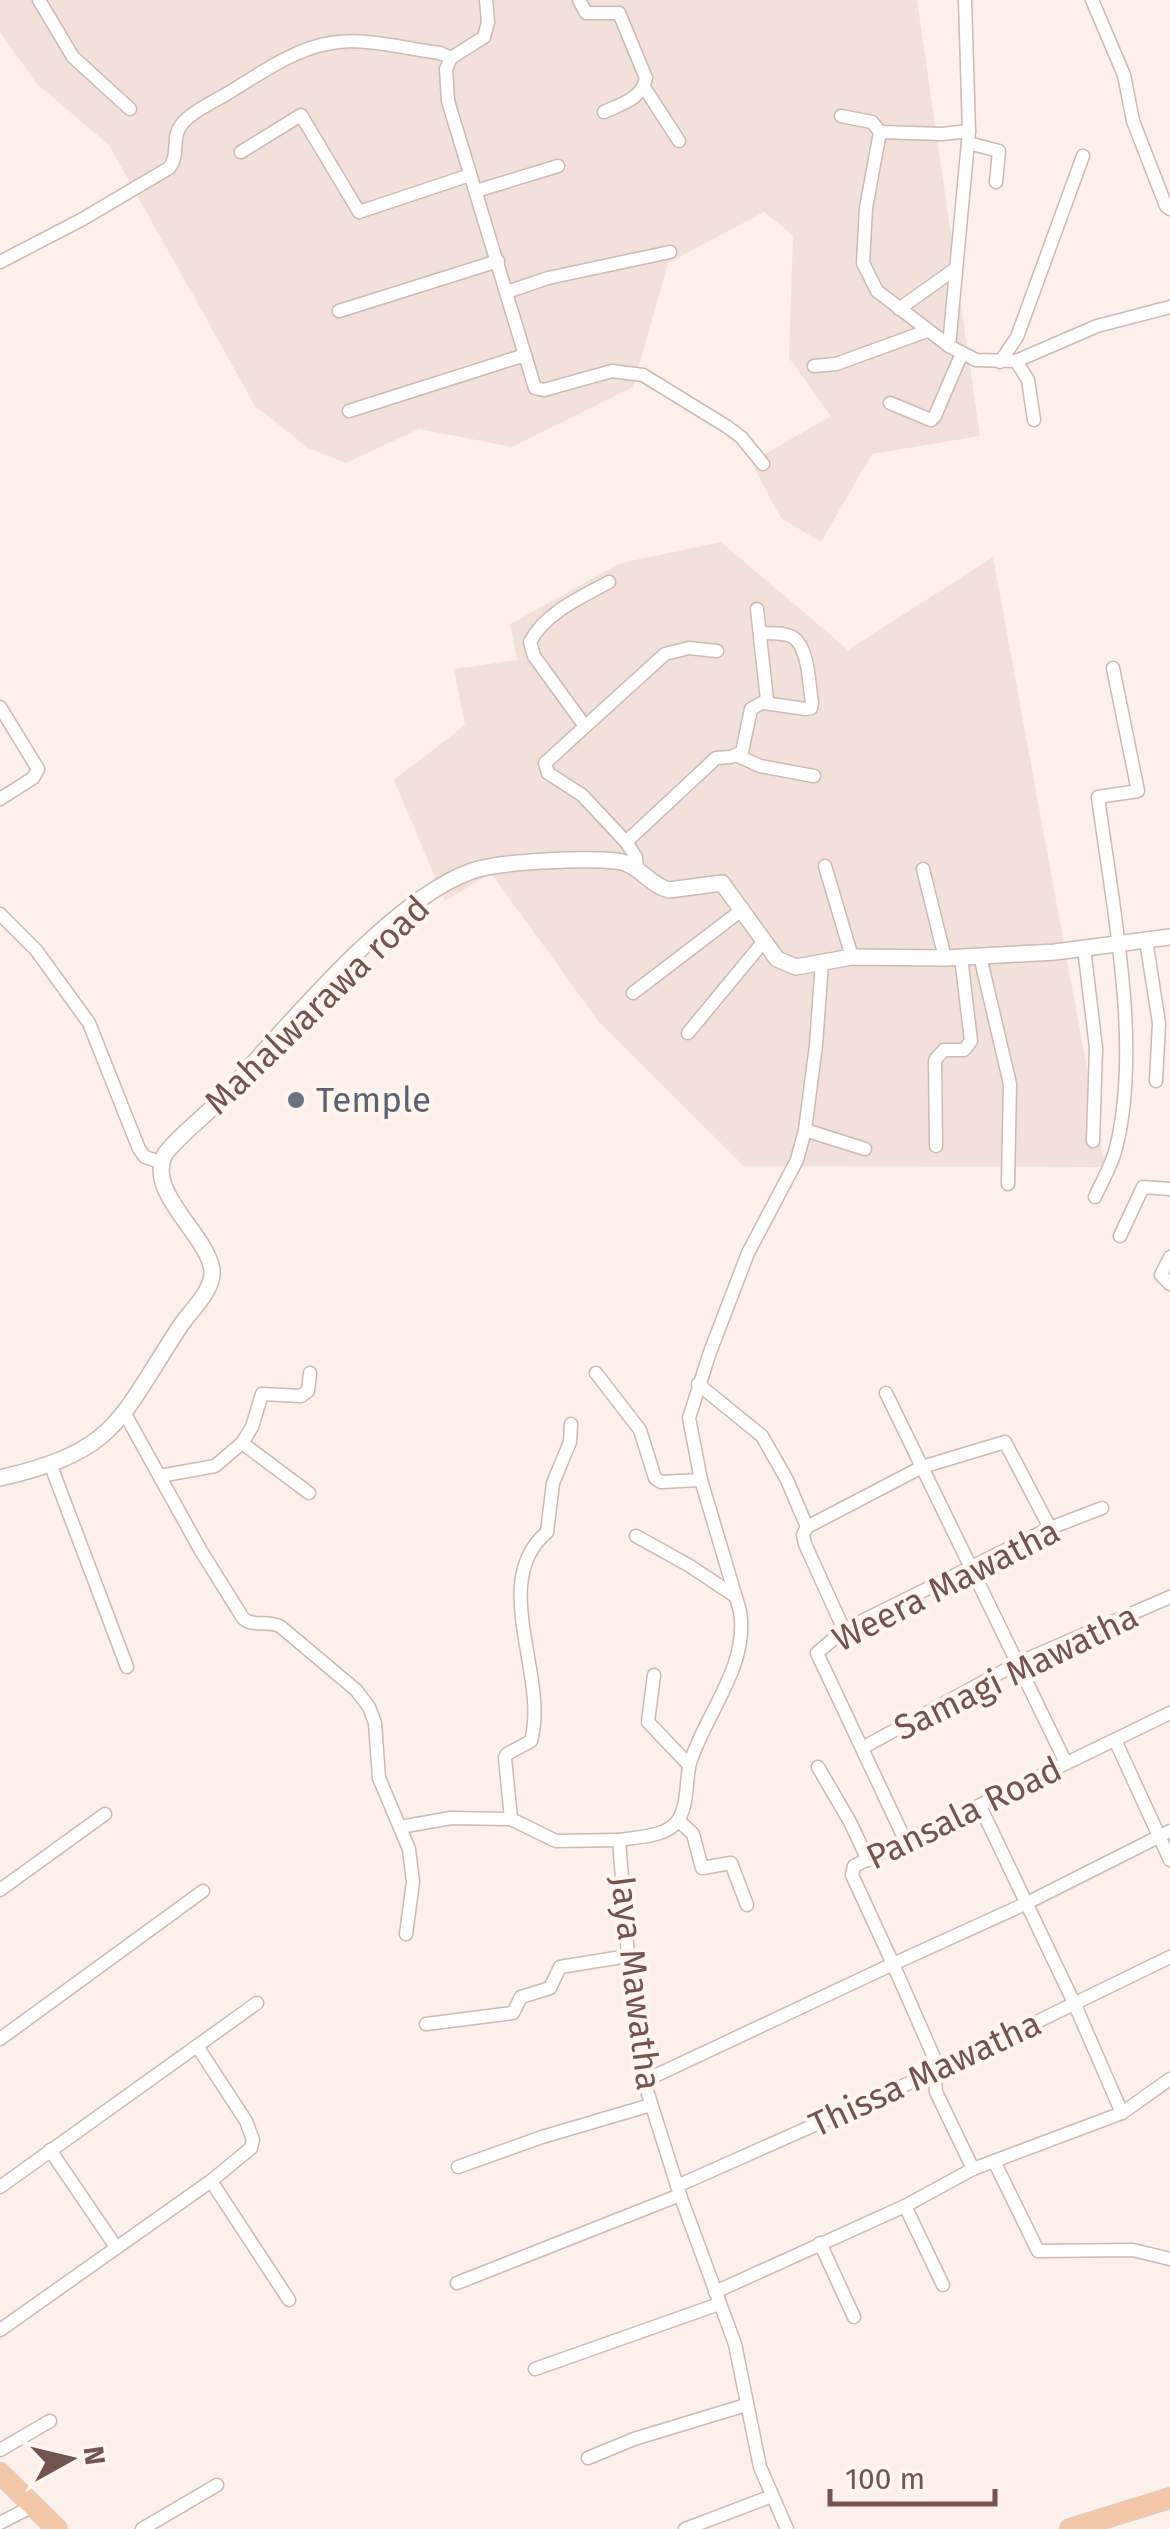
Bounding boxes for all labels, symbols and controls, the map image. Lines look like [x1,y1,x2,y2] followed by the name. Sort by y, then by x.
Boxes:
[196,887,438,1123] street label: Mahalwarawa road
[316,1079,431,1121] place label: Temple
[285,1089,307,1111] marker: Temple
[825,1510,1067,1660] street label: Weera Mawatha
[887,1595,1145,1749] street label: Samagi Mawatha
[860,1748,1068,1878] street label: Pansala Road
[602,1873,670,2093] street label: Jaya Mawatha
[802,2002,1048,2146] street label: Thissa Mawatha
[20,2409,120,2509] north arrow
[77,2444,112,2467] text: N
[830,2444,995,2506] scale bar
[845,2461,925,2497] text: 100 m

